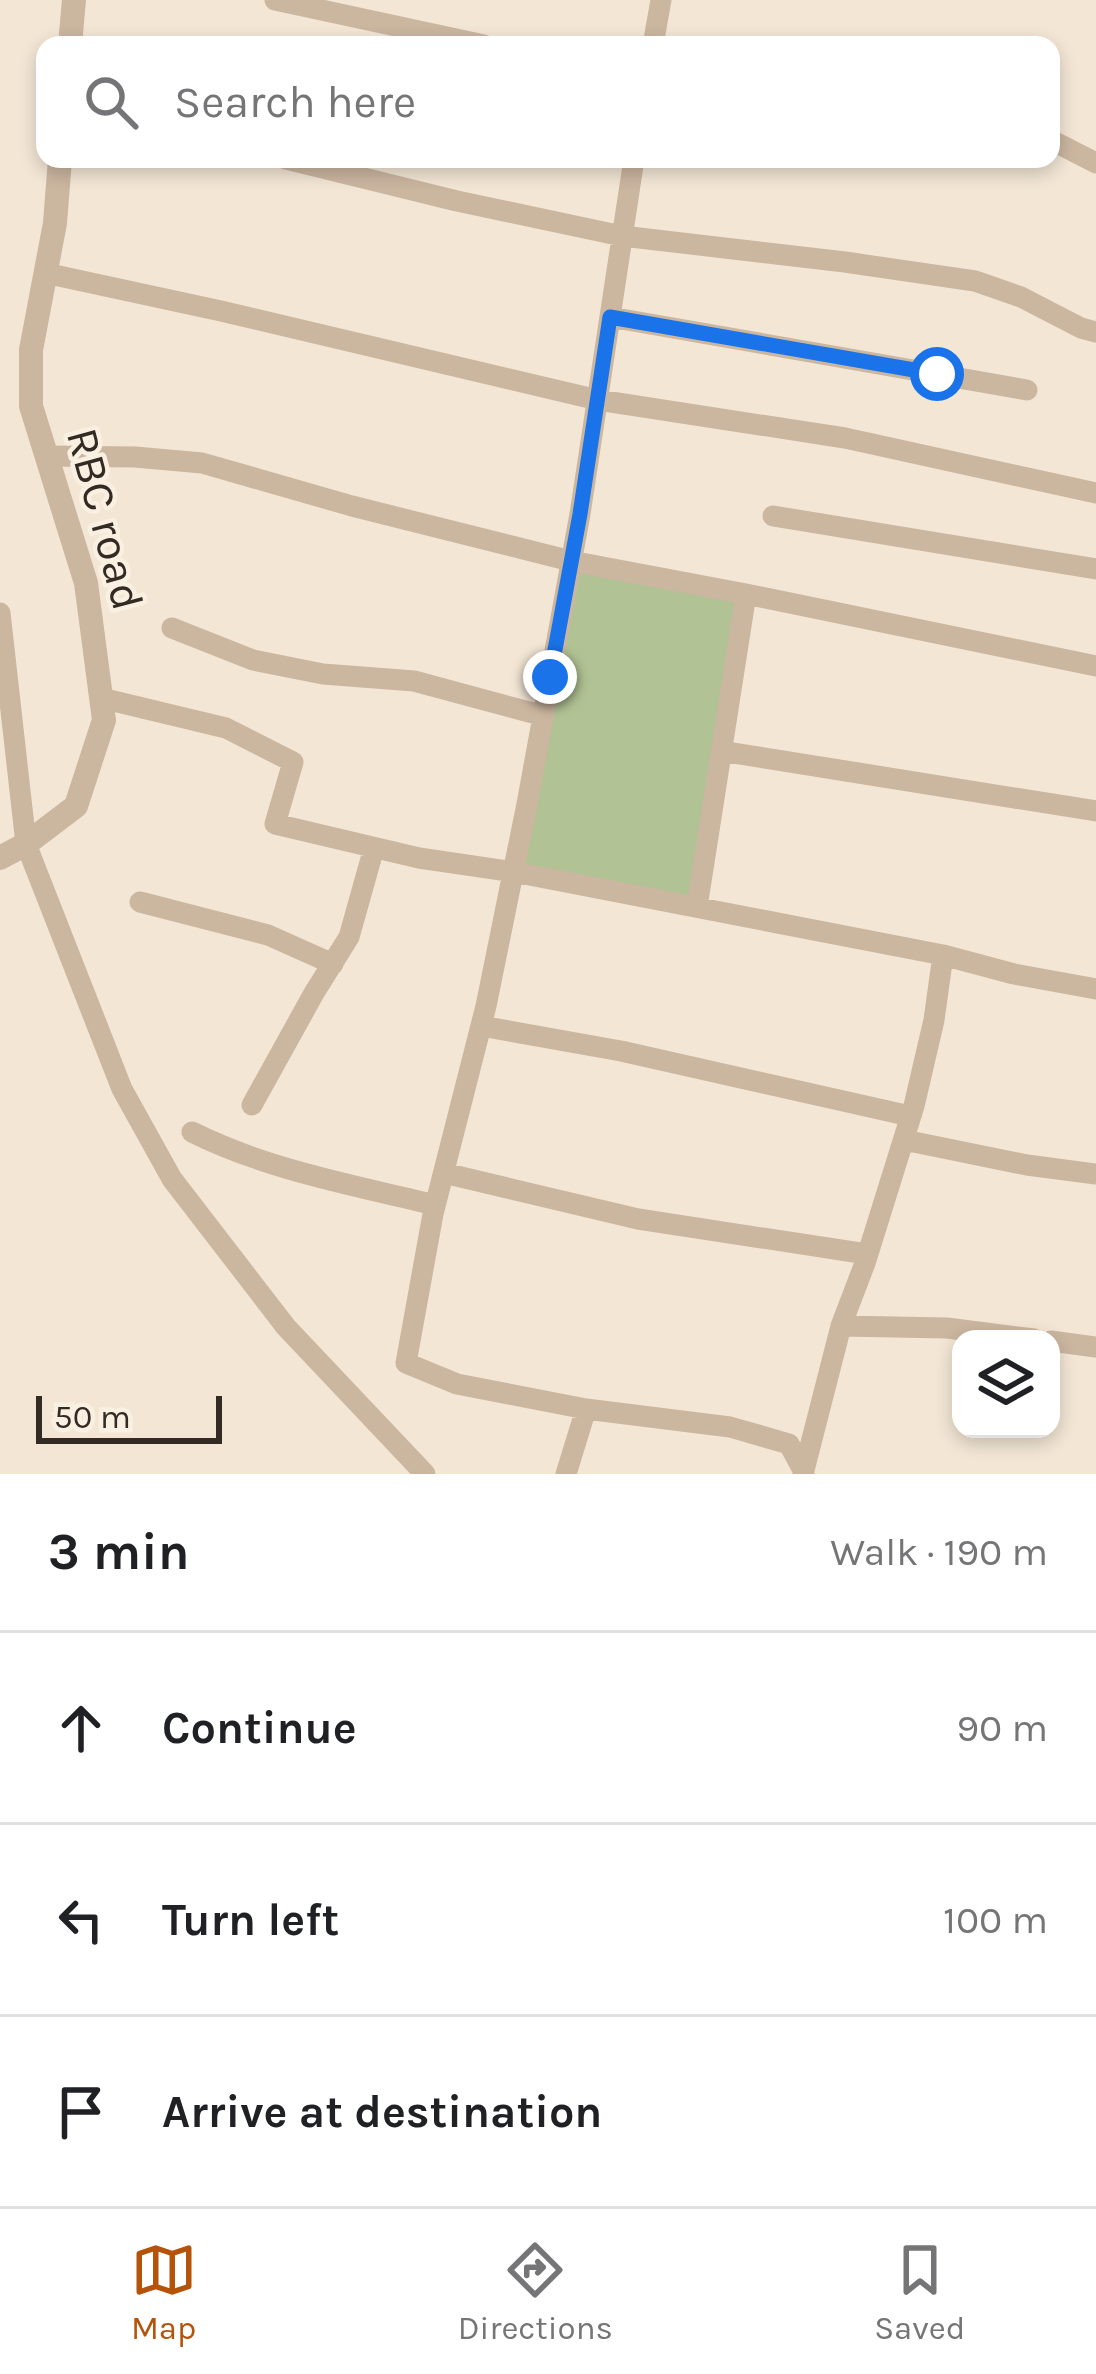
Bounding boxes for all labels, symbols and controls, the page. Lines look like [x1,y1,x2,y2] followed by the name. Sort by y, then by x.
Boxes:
[36,36,1060,168] search box
[78,69,144,135] icon: search
[174,76,416,128] text: Search here
[910,347,964,401] route start
[56,422,154,616] street label: RBC road
[523,650,577,704] route end
[952,1330,1060,1438] map controls
[952,1330,1060,1438] button: layers
[36,1390,222,1443] scale bar
[54,1398,131,1436] text: 50 m
[48,1522,190,1582] text: 3 min
[830,1529,1048,1575] text: Walk · 190 m
[48,1695,114,1761] icon: ahead
[162,1702,357,1754] text: Continue
[956,1705,1048,1751] text: 90 m
[48,1887,114,1953] icon: left
[162,1894,339,1946] text: Turn left
[943,1897,1048,1943] text: 100 m
[48,2079,114,2145] icon: arrive
[162,2086,602,2138] text: Arrive at destination
[131,2237,197,2347] tab: Map
[458,2237,613,2347] tab: Directions
[874,2237,965,2347] tab: Saved

